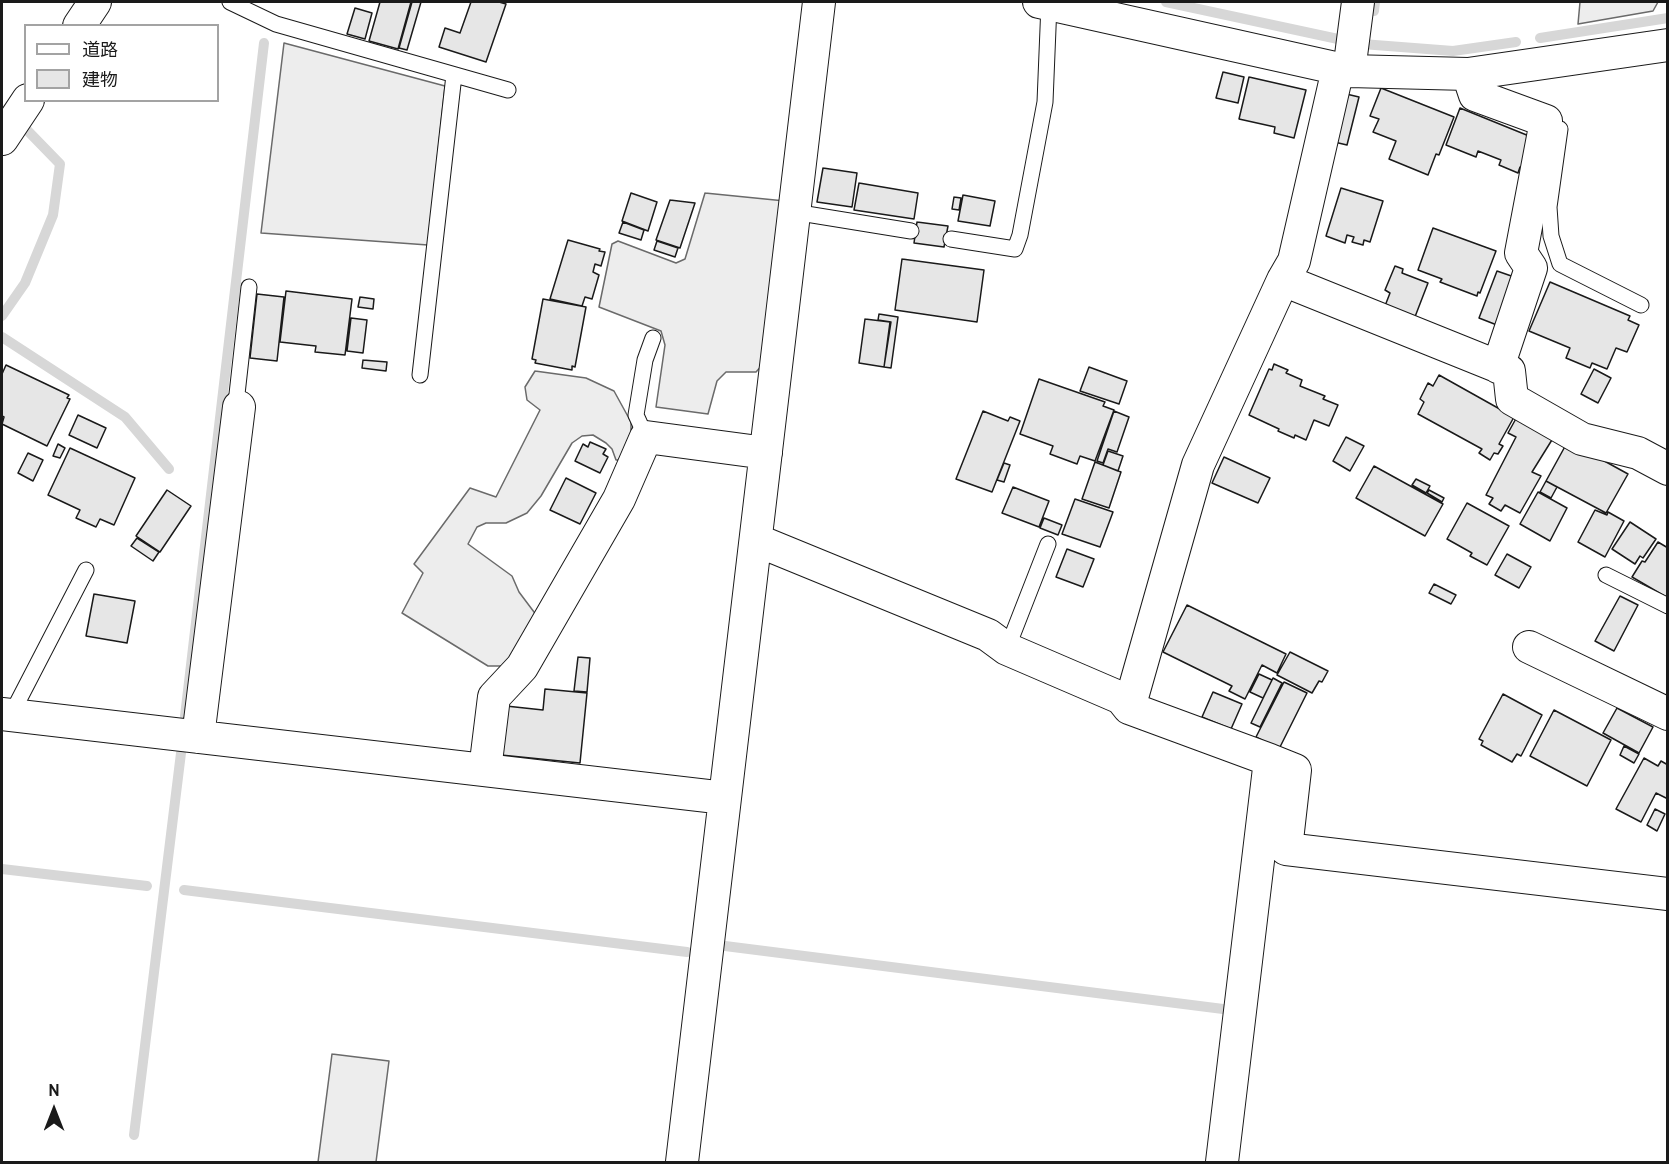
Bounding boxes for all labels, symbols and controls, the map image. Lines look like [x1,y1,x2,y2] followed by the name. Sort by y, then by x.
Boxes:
[24,24,219,102] legend
[82,40,118,63] text: 道路
[82,70,118,93] text: 建物
[24,1080,84,1140] north arrow
[48,1082,60,1102] text: N

